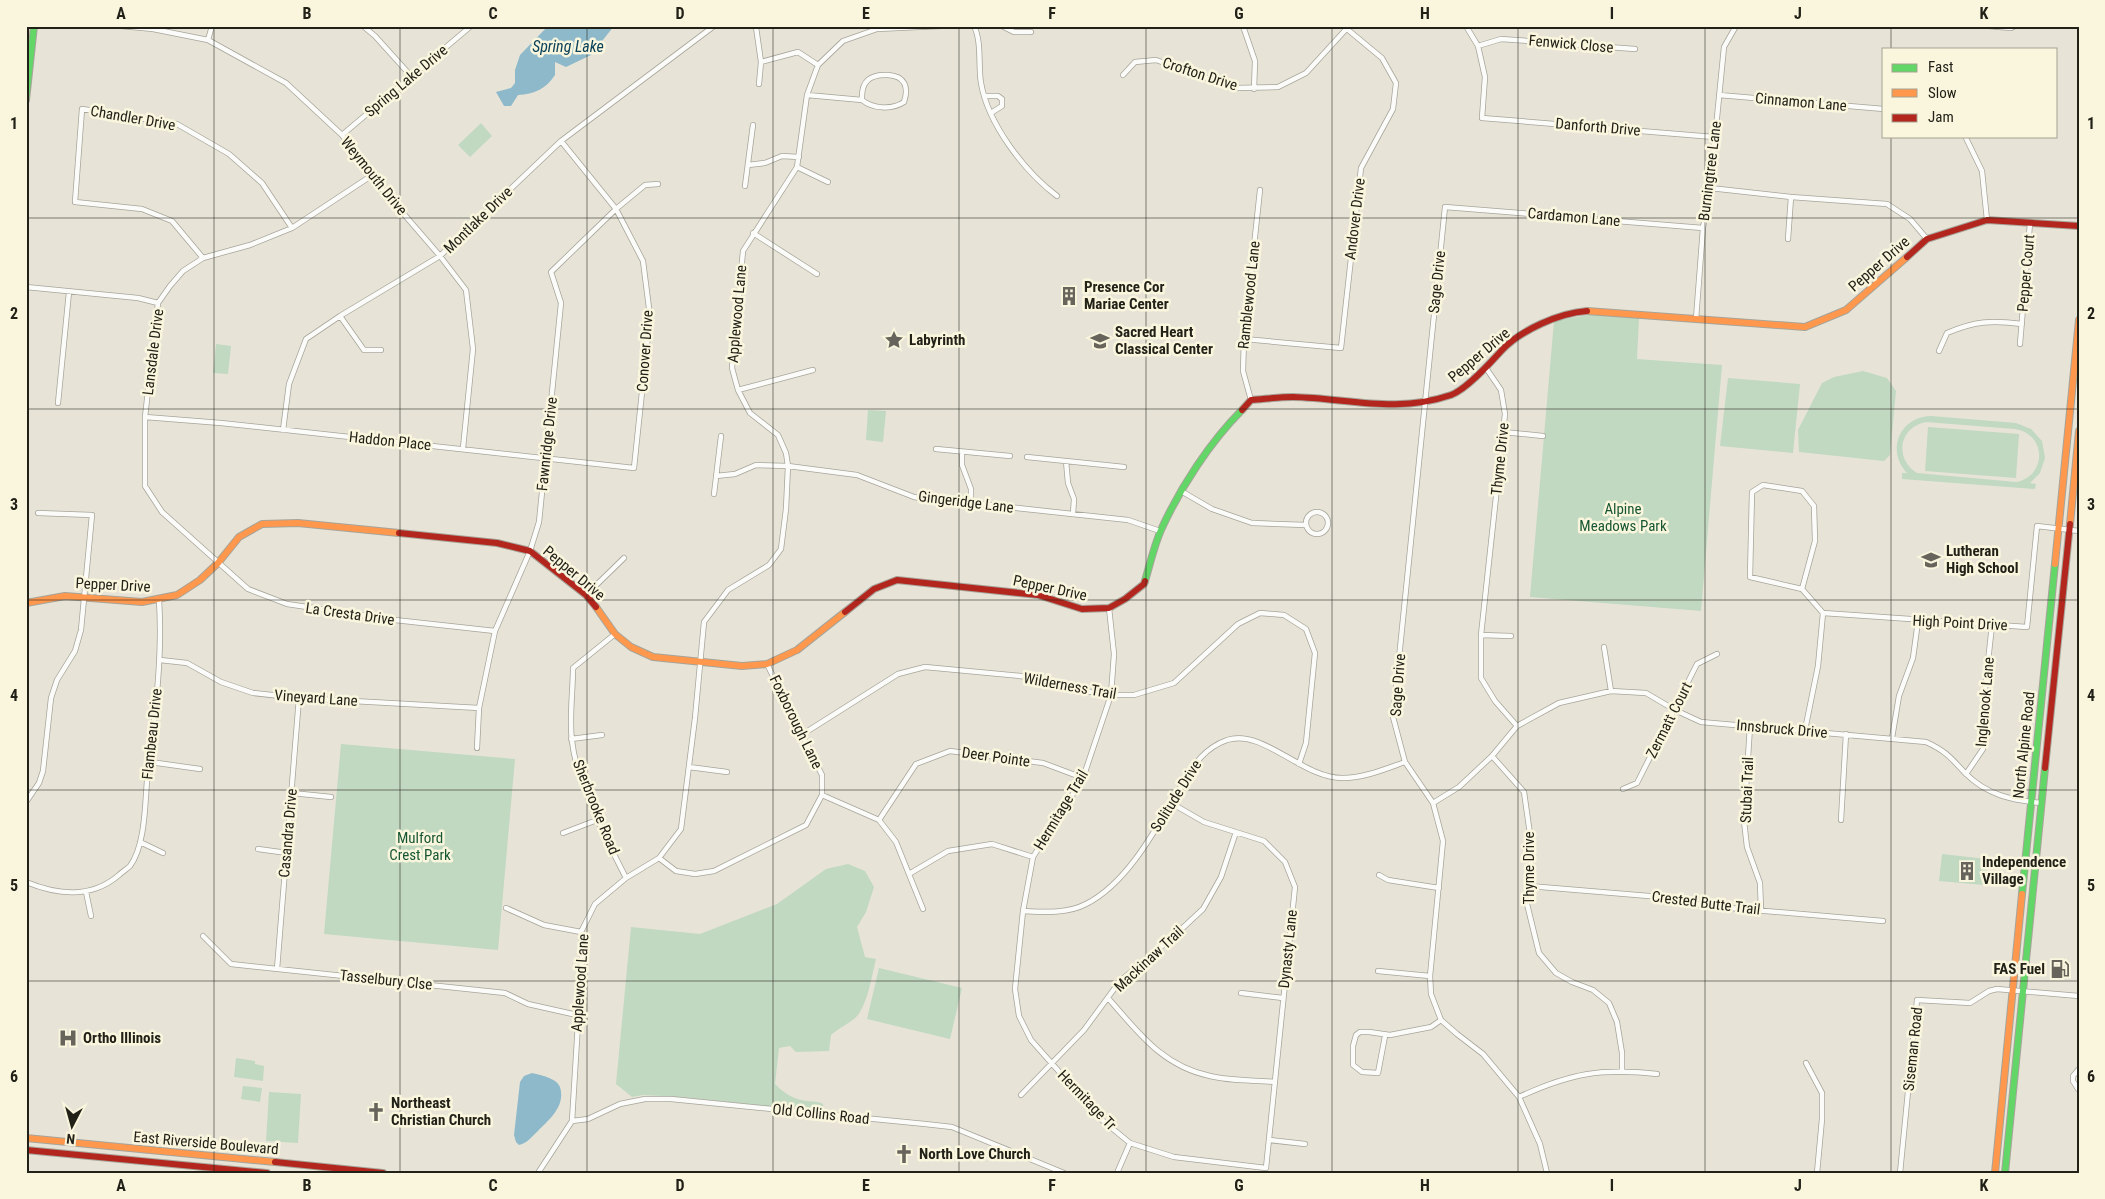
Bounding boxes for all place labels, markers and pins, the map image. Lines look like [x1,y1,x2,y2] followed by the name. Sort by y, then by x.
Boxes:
[1084,278,1169,313] place label: Presence Cor Mariae Center
[1058,285,1080,307] building icon: Presence Cor Mariae Center
[1115,323,1213,358] place label: Sacred Heart Classical Center
[883,329,905,351] place icon: Labyrinth
[1089,330,1111,352] school or university icon: Sacred Heart Classical Center
[909,331,965,349] place label: Labyrinth
[1946,542,2018,577] place label: Lutheran High School
[1920,549,1942,571] school or university icon: Lutheran High School
[1982,853,2066,888] place label: Independence Village
[1956,860,1978,882] building icon: Independence Village
[2049,958,2071,980] fuel station icon: FAS Fuel
[1993,960,2045,978] place label: FAS Fuel
[57,1027,79,1049] hospital icon: Ortho Illinois
[83,1029,161,1047] place label: Ortho Illinois
[391,1094,491,1129] place label: Northeast Christian Church
[365,1101,387,1123] church icon: Northeast Christian Church
[893,1143,915,1165] church icon: North Love Church
[919,1145,1031,1163] place label: North Love Church

